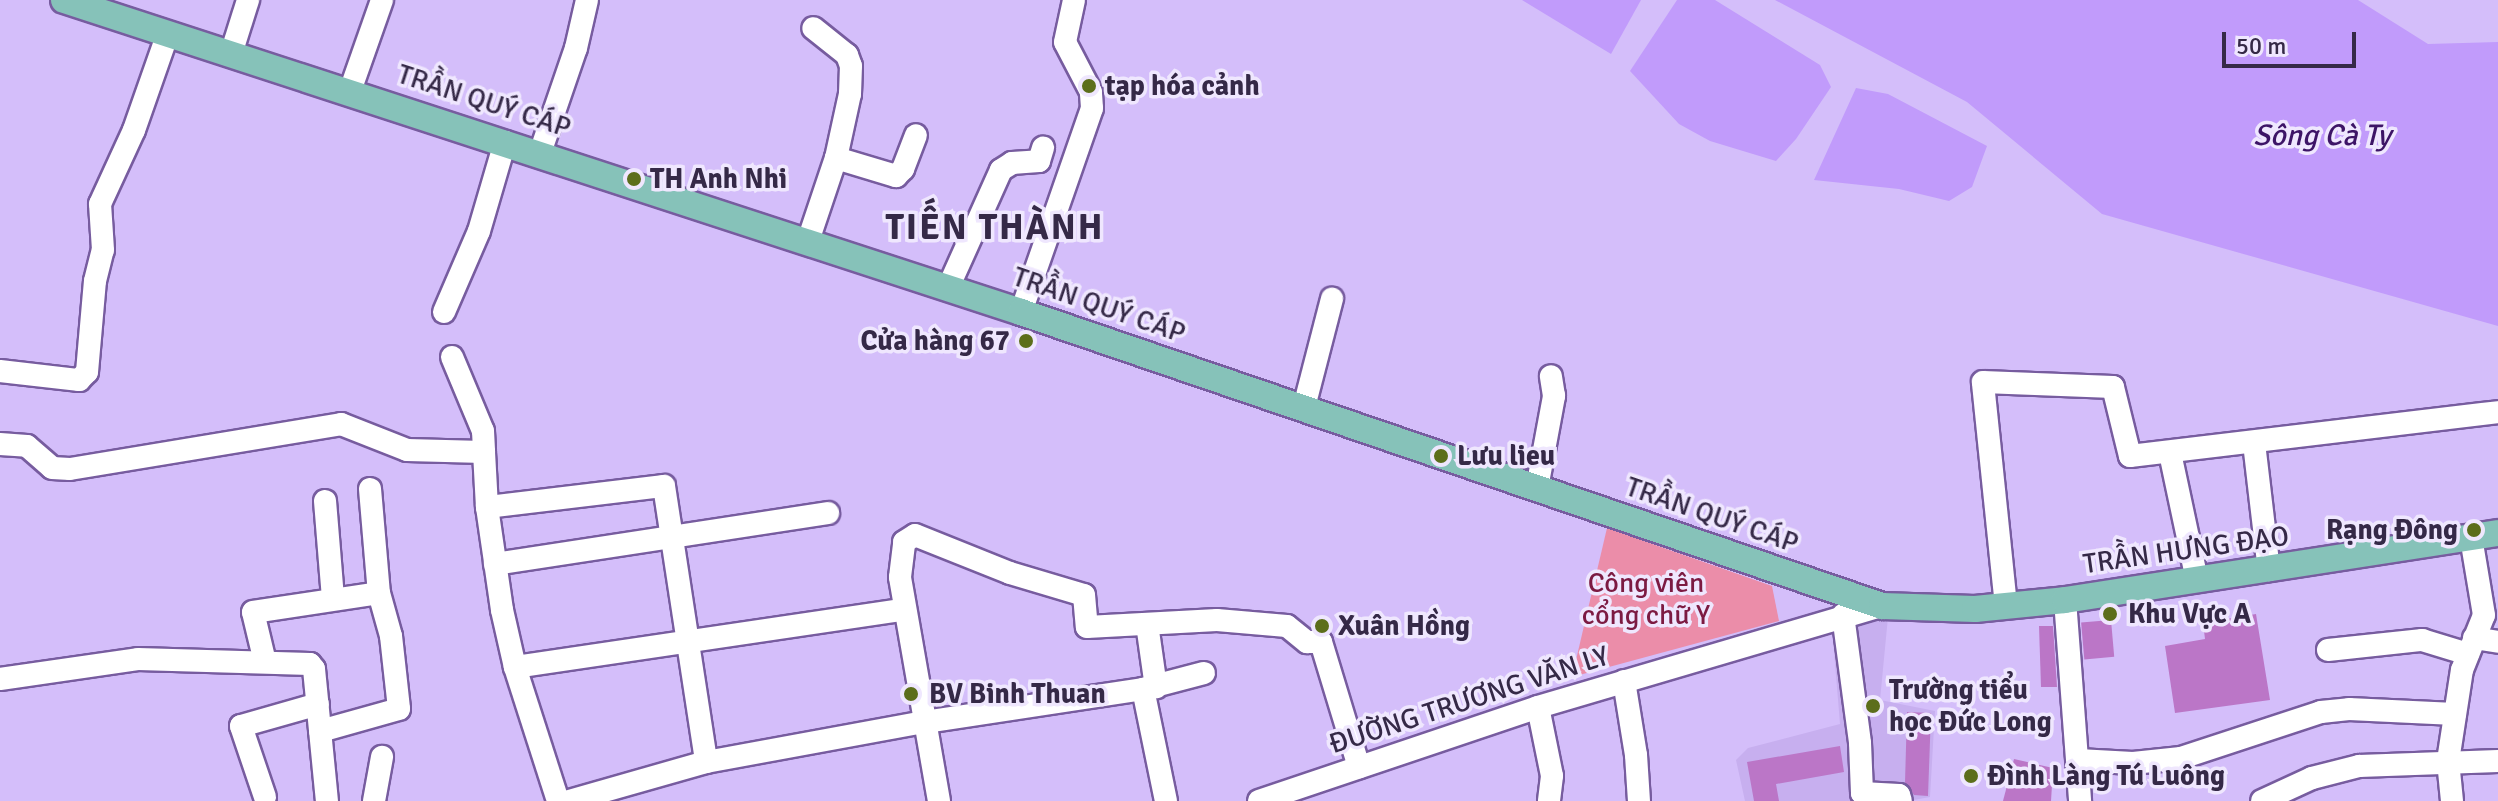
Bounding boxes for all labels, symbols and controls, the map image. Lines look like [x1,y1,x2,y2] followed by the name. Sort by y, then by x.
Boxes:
[2226,16,2360,66] scale bar
[2236,31,2286,61] text: 50 m
[393,57,575,145] street label: TRẦN QUÝ CÁP
[1105,69,1260,103] place label: tạp hóa cảnh
[1080,77,1098,95] marker: tạp hóa cảnh
[2253,118,2391,154] water label: Sông Cà Ty
[650,162,787,196] place label: TH Anh Nhi
[625,170,643,188] marker: TH Anh Nhi
[885,206,1105,250] district label: TIẾN THÀNH
[1008,260,1190,350] street label: TRẦN QUÝ CÁP
[860,324,1010,358] place label: Cửa hàng 67
[1017,332,1035,350] marker: Cửa hàng 67
[1457,439,1555,473] place label: Lưu lieu
[1432,447,1450,465] marker: Lưu lieu
[1621,470,1803,560] street label: TRẦN QUÝ CÁP
[2326,513,2458,547] place label: Rạng Đông
[2081,519,2291,581] street label: TRẦN HƯNG ĐẠO
[2465,521,2483,539] marker: Rạng Đông
[1582,566,1710,632] park label: Công viên cổng chữ Y
[2128,597,2251,631] place label: Khu Vực A
[2099,603,2121,625] marker: Khu Vực A
[1338,609,1470,643] place label: Xuân Hồng
[1313,617,1331,635] marker: Xuân Hồng
[1325,639,1613,761] street label: ĐƯỜNG TRƯƠNG VĂN LY
[1889,673,2052,739] place label: Trường tiểu học Đức Long
[929,677,1106,711] place label: BV Binh Thuan
[900,683,922,705] marker: BV Binh Thuan
[1864,697,1882,715] marker: Trường tiểu học Đức Long
[1987,759,2225,793] place label: Đình Làng Tú Luông
[1962,767,1980,785] marker: Đình Làng Tú Luông

